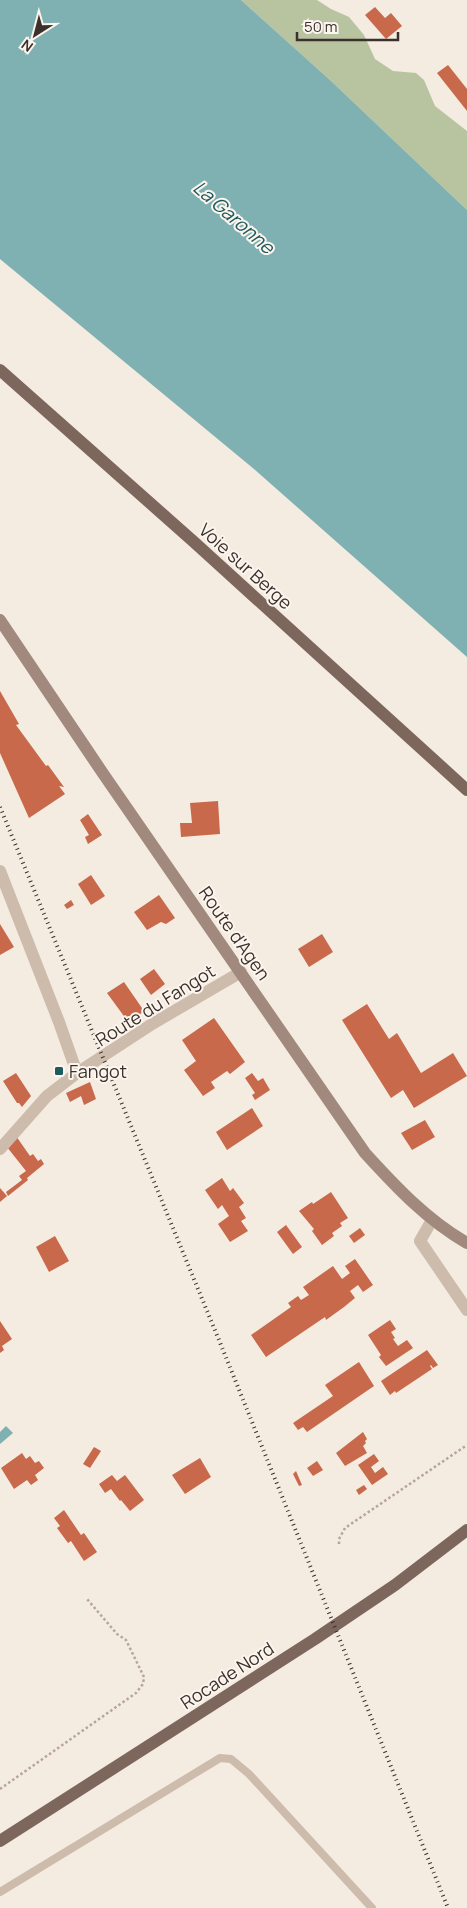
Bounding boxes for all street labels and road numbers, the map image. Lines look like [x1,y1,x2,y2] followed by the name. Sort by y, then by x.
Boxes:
[194,518,298,614] street label: Voie sur Berge
[194,881,276,985] street label: Route d'Agen
[91,959,219,1051] street label: Route du Fangot
[176,1636,278,1714] street label: Rocade Nord

